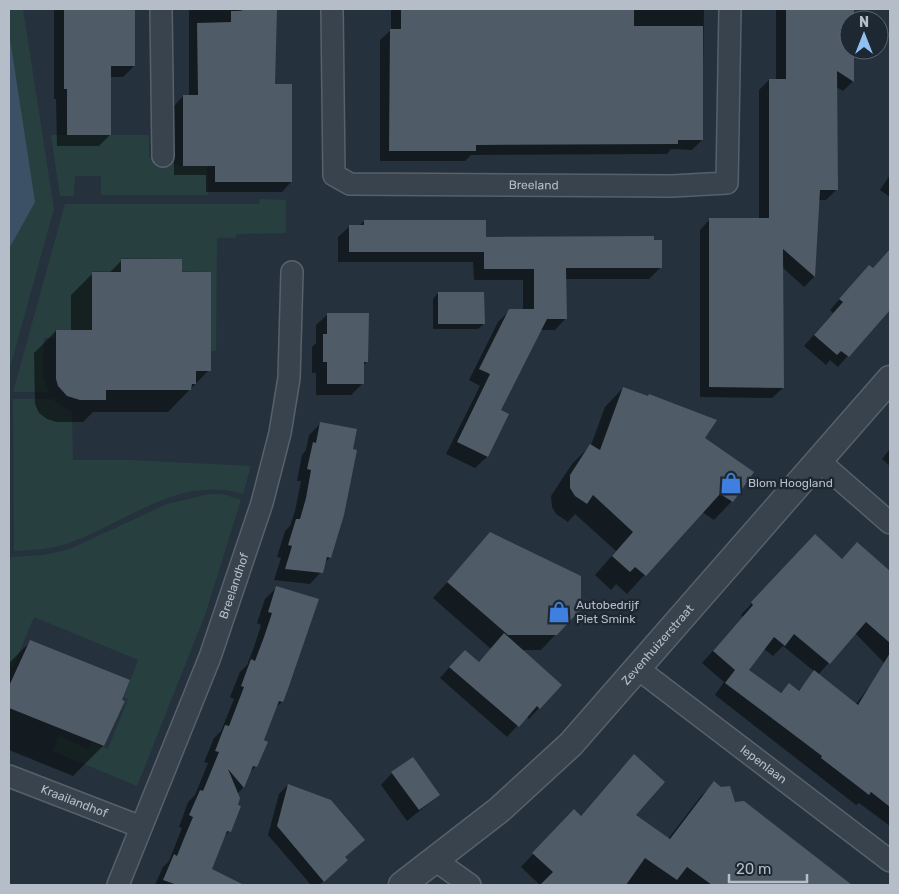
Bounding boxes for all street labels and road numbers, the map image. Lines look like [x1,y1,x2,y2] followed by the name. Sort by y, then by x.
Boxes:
[509,178,559,192] street label: Breeland
[216,551,252,621] street label: Breelandhof
[619,602,697,688] street label: Zevenhuizerstraat
[737,742,789,787] street label: Iepenlaan
[39,782,110,821] street label: Kraailandhof

